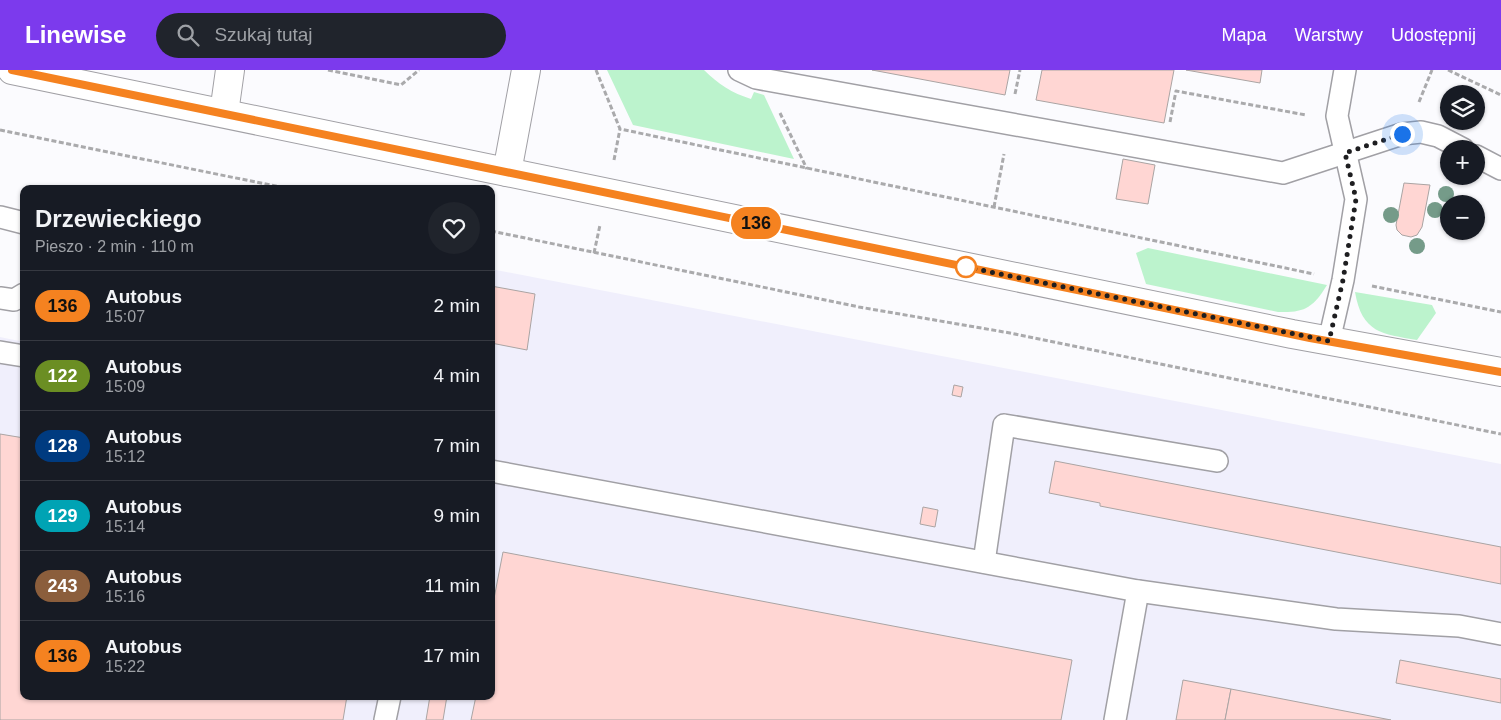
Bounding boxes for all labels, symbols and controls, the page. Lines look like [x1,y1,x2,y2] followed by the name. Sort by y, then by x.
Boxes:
[156,13,506,58] search box
[25,21,126,48] text: Linewise
[174,21,202,49] icon: search
[214,24,313,45] text: Szukaj tutaj
[1222,25,1267,45] text: Mapa
[1295,25,1363,45] text: Warstwy
[1391,25,1476,45] text: Udostępnij
[1440,85,1485,240] map controls
[1440,85,1485,130] button: layers
[1390,122,1415,147] your location
[1440,140,1485,185] button: +
[1440,195,1485,240] button: −
[428,202,480,254] button: heart
[35,205,202,232] text: Drzewieckiego
[727,207,785,239] line badge: 136
[741,213,771,233] text: 136
[35,238,194,255] text: Pieszo · 2 min · 110 m
[955,256,977,278] unlabelled marker
[105,286,182,307] text: Autobus
[434,295,480,316] text: 2 min
[47,296,78,316] text: 136
[105,308,145,325] text: 15:07
[105,356,182,377] text: Autobus
[434,365,480,386] text: 4 min
[47,366,78,386] text: 122
[105,378,145,395] text: 15:09
[105,426,182,447] text: Autobus
[434,435,480,456] text: 7 min
[47,436,78,456] text: 128
[105,448,145,465] text: 15:12
[105,496,182,517] text: Autobus
[434,505,480,526] text: 9 min
[47,506,78,526] text: 129
[105,518,145,535] text: 15:14
[105,566,182,587] text: Autobus
[424,575,480,596] text: 11 min
[47,576,78,596] text: 243
[105,588,145,605] text: 15:16
[105,636,182,657] text: Autobus
[423,645,480,666] text: 17 min
[47,646,78,666] text: 136
[105,658,145,675] text: 15:22

